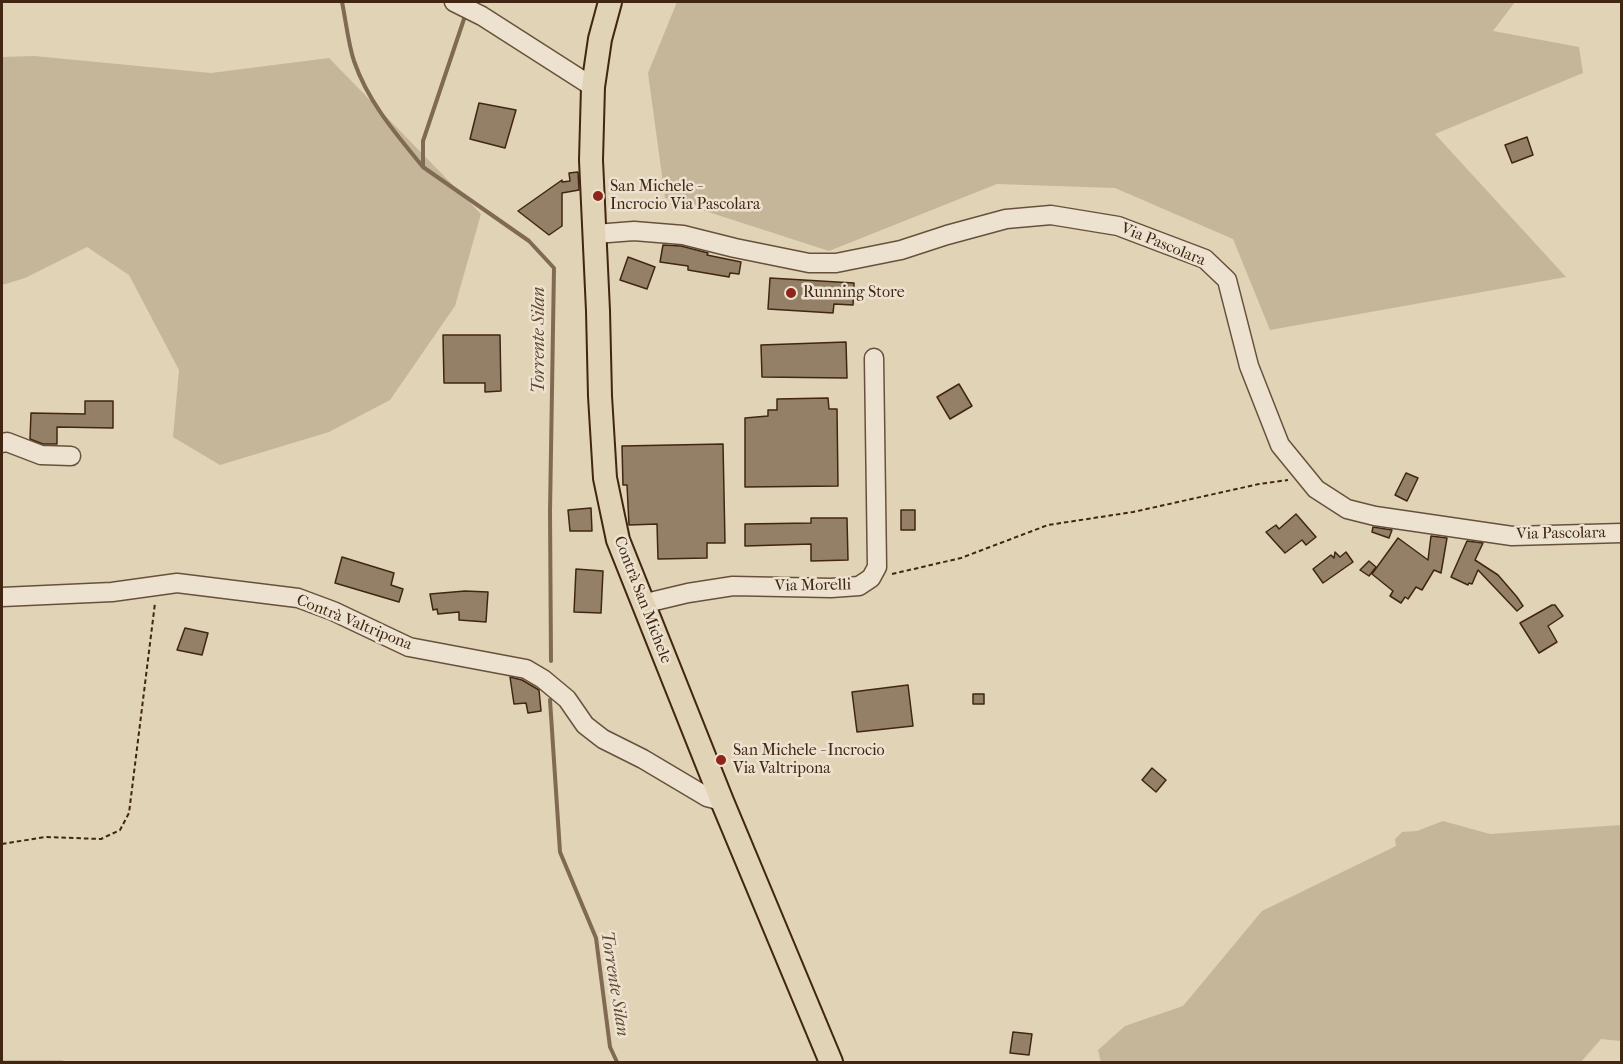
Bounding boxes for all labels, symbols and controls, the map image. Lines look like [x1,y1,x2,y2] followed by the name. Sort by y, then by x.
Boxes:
[610,177,760,215] place label: San Michele - Incrocio Via Pascolara
[591,189,605,203] marker: San Michele - Incrocio Via Pascolara
[1118,219,1208,271] street label: Via Pascolara
[803,283,905,303] place label: Running Store
[784,286,798,300] marker: Running Store
[529,287,551,393] water label: Torrente Silan
[1516,524,1606,544] street label: Via Pascolara
[609,534,675,666] street label: Contrà San Michele
[775,576,851,596] street label: Via Morelli
[293,591,415,655] street label: Contrà Valtripona
[733,741,885,779] place label: San Michele - Incrocio Via Valtripona
[714,753,728,767] marker: San Michele - Incrocio Via Valtripona
[595,930,633,1038] water label: Torrente Silan

